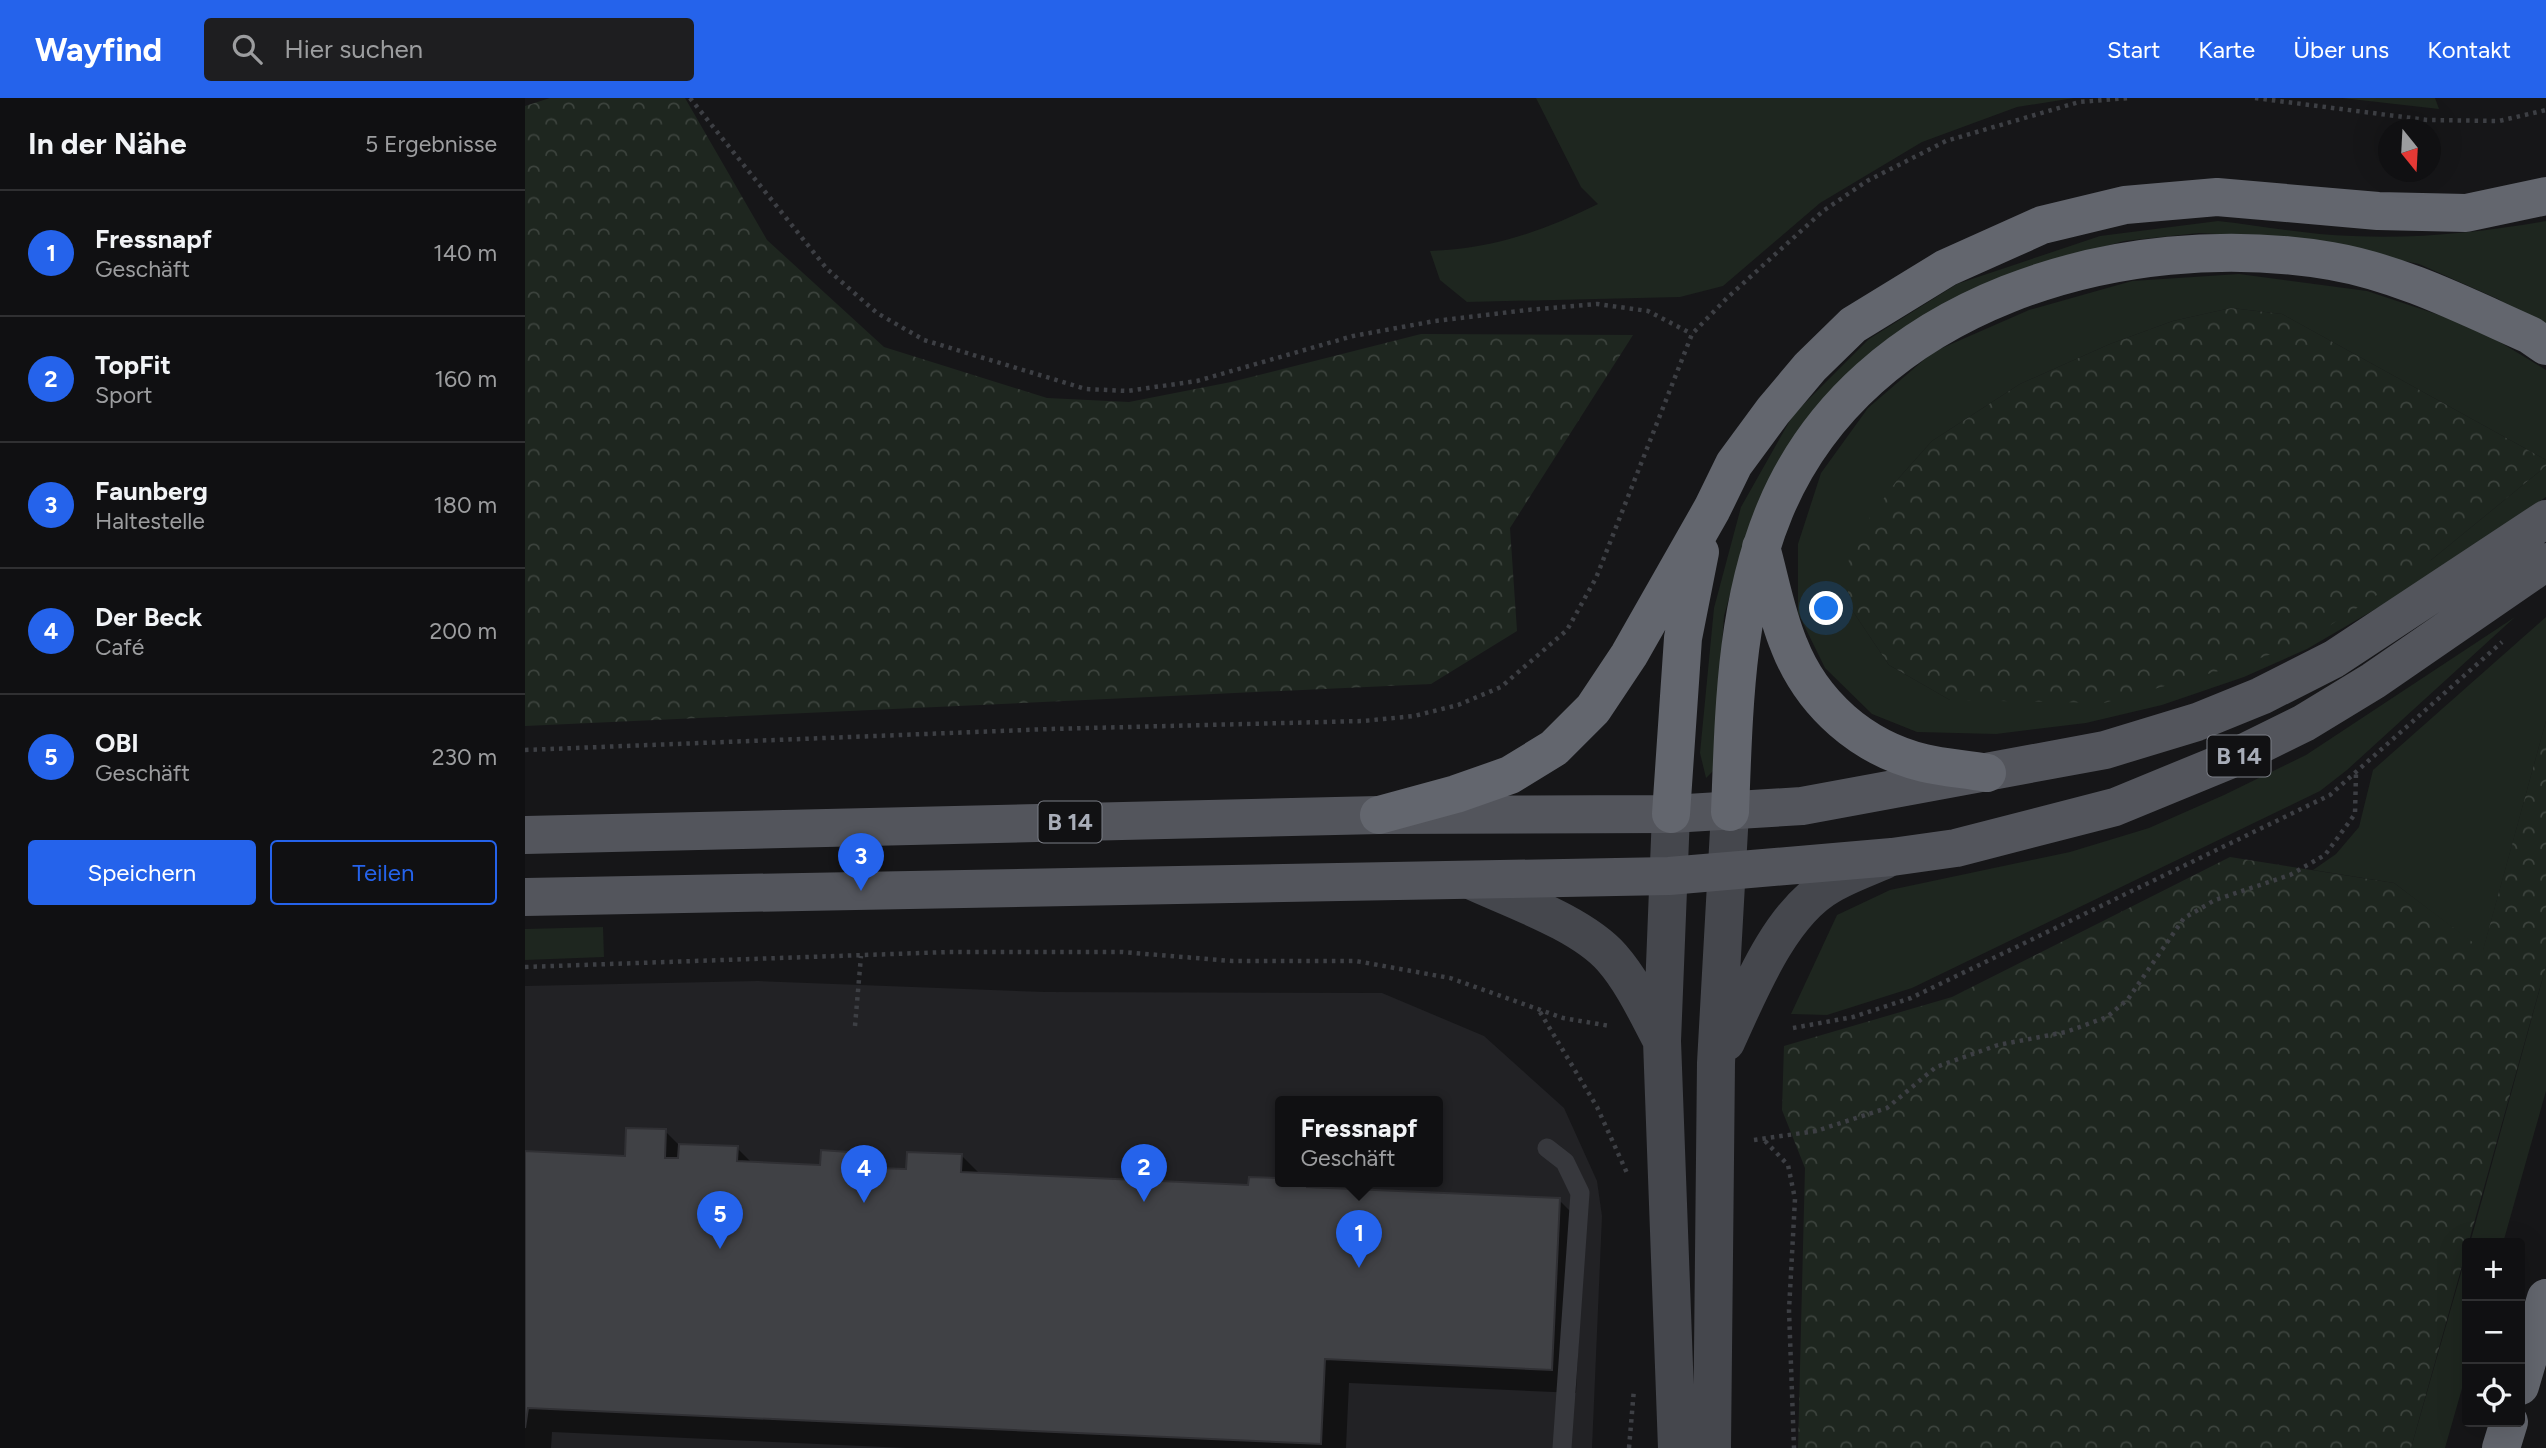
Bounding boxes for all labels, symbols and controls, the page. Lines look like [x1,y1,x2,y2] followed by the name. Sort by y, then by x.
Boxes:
[204,18,694,81] search box
[35,30,162,69] text: Wayfind
[228,30,266,68] icon: search
[284,33,423,65] text: Hier suchen
[2107,35,2160,64] text: Start
[2198,35,2255,64] text: Karte
[2293,35,2389,64] text: Über uns
[2427,35,2511,64] text: Kontakt
[2378,119,2441,182] north arrow
[28,125,187,162] text: In der Nähe
[365,130,497,158] text: 5 Ergebnisse
[95,223,212,255] text: Fressnapf
[46,239,56,267] text: 1
[433,239,497,267] text: 140 m
[95,255,190,283] text: Geschäft
[95,349,171,381] text: TopFit
[44,365,58,393] text: 2
[434,365,497,393] text: 160 m
[95,381,153,409] text: Sport
[95,475,208,507] text: Faunberg
[45,491,57,519] text: 3
[433,491,497,519] text: 180 m
[95,507,205,535] text: Haltestelle
[1809,591,1843,625] your location
[95,601,202,633] text: Der Beck
[44,617,58,645] text: 4
[429,617,497,645] text: 200 m
[95,633,144,661] text: Café
[95,727,139,759] text: OBI
[2207,736,2271,776] road number: B 14
[44,743,58,771] text: 5
[432,743,497,771] text: 230 m
[95,759,190,787] text: Geschäft
[1039,802,1101,842] road number: B 14
[838,833,884,891] pin: 3
[28,840,256,905] button: Speichern
[270,840,497,905] button: Teilen
[1275,1096,1443,1187] popup
[1300,1112,1418,1144] text: Fressnapf
[1121,1144,1167,1202] pin: 2
[1300,1144,1395,1172] text: Geschäft
[841,1145,887,1203] pin: 4
[697,1191,743,1249] pin: 5
[1336,1210,1382,1268] pin: 1
[2462,1238,2525,1427] map controls
[2462,1238,2525,1301] button: +
[2462,1301,2525,1364] button: −
[2462,1364,2525,1427] button: locate

